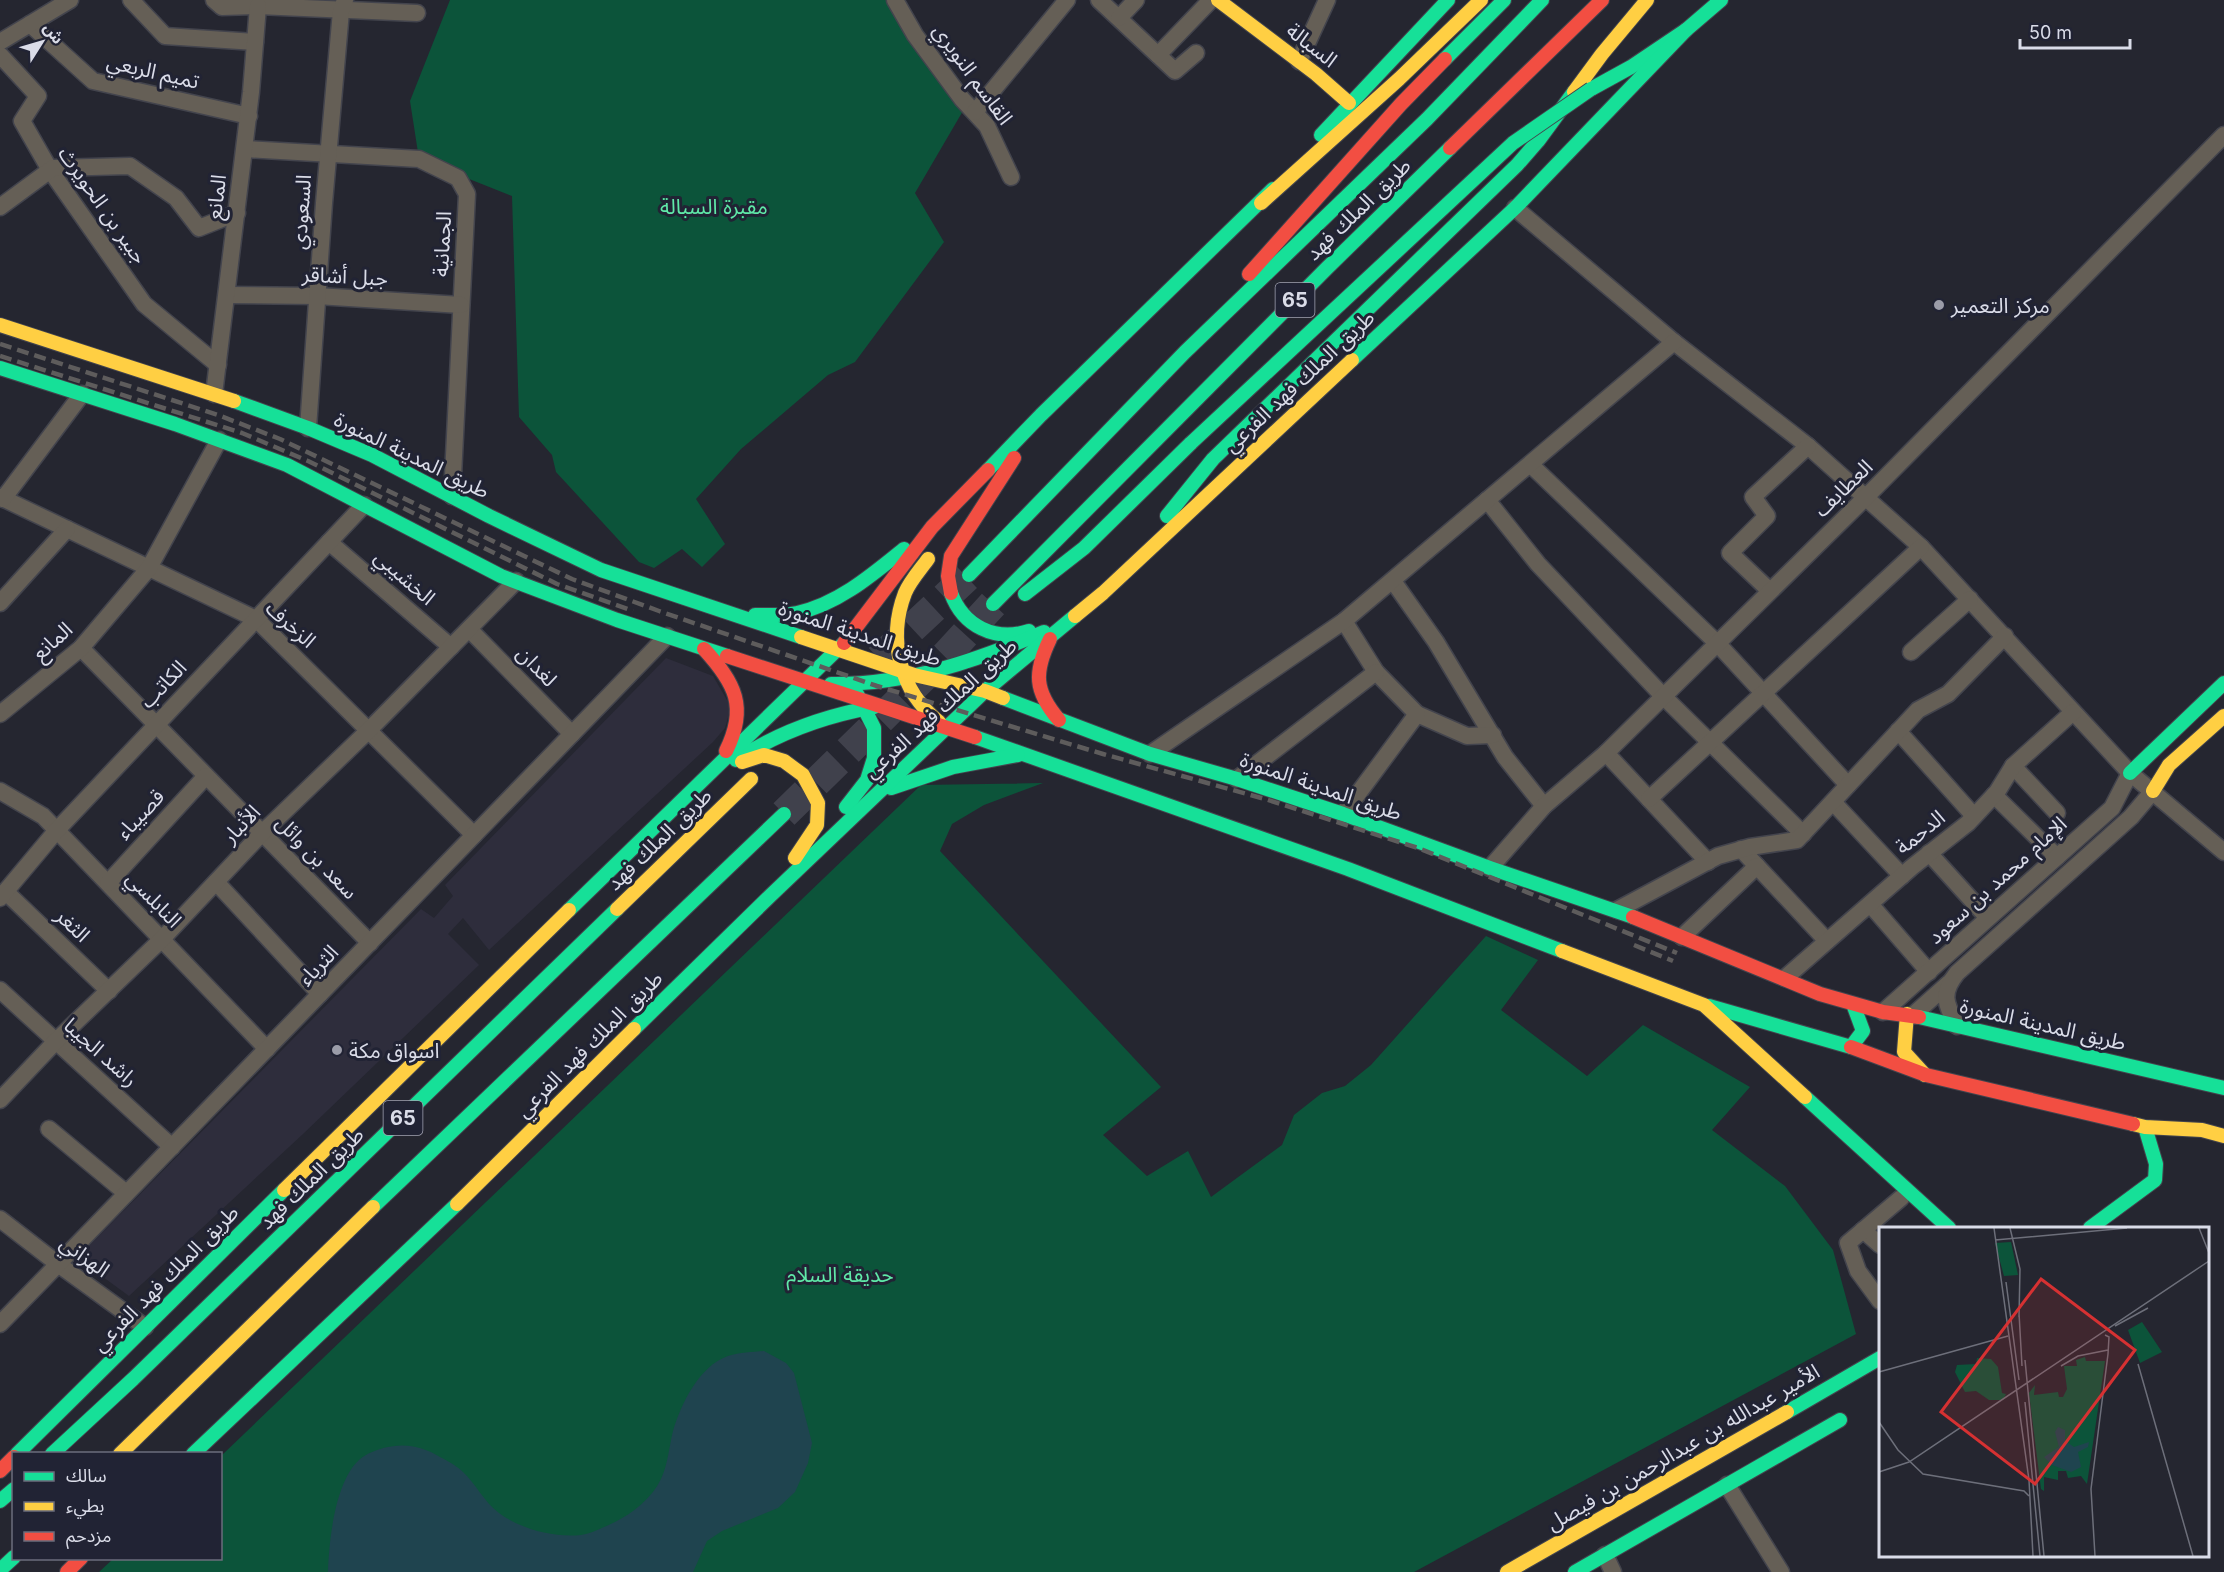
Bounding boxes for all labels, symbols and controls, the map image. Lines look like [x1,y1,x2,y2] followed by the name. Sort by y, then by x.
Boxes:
[12,12,72,72] north arrow
[2020,12,2130,50] scale bar
[39,18,69,48] text: ش
[925,18,1018,132] street label: القاسم النويري
[1282,18,1342,72] street label: السبالة
[2029,22,2072,43] text: 50 m
[103,48,202,98] street label: تميم الربعي
[53,141,153,269] street label: جبير بن الحويرث
[1300,153,1416,266] street label: طريق الملك فهد
[201,173,234,221] street label: المانع
[286,174,320,251] street label: السعودي
[660,194,768,219] park label: مقبرة السبالة
[428,211,456,277] street label: الجمانية
[300,261,389,291] street label: جبل أشاقر
[1276,283,1314,317] road number: 65
[1950,293,2050,318] place label: مركز التعمير
[1932,298,1946,312] marker: مركز التعمير
[1218,305,1382,460] street label: طريق الملك فهد الفرعي
[330,407,494,504] street label: طريق المدينة المنورة
[1809,454,1877,522] street label: العطايف
[367,544,440,613] street label: الخشيبي
[261,595,321,653] street label: الزخرف
[775,595,944,672] street label: طريق المدينة المنورة
[27,616,79,668] street label: المانع
[858,633,1024,786] street label: طريق الملك فهد الفرعي
[512,640,562,692] street label: لغدان
[134,655,192,713] street label: الكاتب
[1236,747,1405,826] street label: طريق المدينة المنورة
[601,783,717,896] street label: طريق الملك فهد
[111,784,169,844] street label: قصيباء
[216,800,265,849] street label: الأنبار
[1890,805,1950,859] street label: الدحمة
[271,810,363,904] street label: سعد بن وائل
[1922,811,2074,952] street label: الإمام محمد بن سعود
[118,865,187,935] street label: النابلسي
[50,902,95,947] street label: الثغر
[293,939,343,991] street label: الثرياء
[511,966,670,1125] street label: طريق الملك فهد الفرعي
[1957,993,2128,1056] street label: طريق المدينة المنورة
[59,1012,143,1092] street label: راشد الجيبا
[349,1038,439,1063] place label: اسواق مكة
[330,1043,344,1057] marker: اسواق مكة
[384,1101,422,1135] road number: 65
[253,1122,369,1235] street label: طريق الملك فهد
[87,1200,246,1359] street label: طريق الملك فهد الفرعي
[1879,1227,2209,1557] inset map
[53,1230,115,1285] street label: الهزاني
[786,1262,894,1291] park label: حديقة السلام
[1542,1358,1824,1536] street label: الأمير عبدالله بن عبدالرحمن بن فيصل
[12,1452,222,1560] legend
[66,1465,107,1486] text: سالك
[66,1495,104,1519] text: بطيء
[66,1525,111,1549] text: مزدحم

